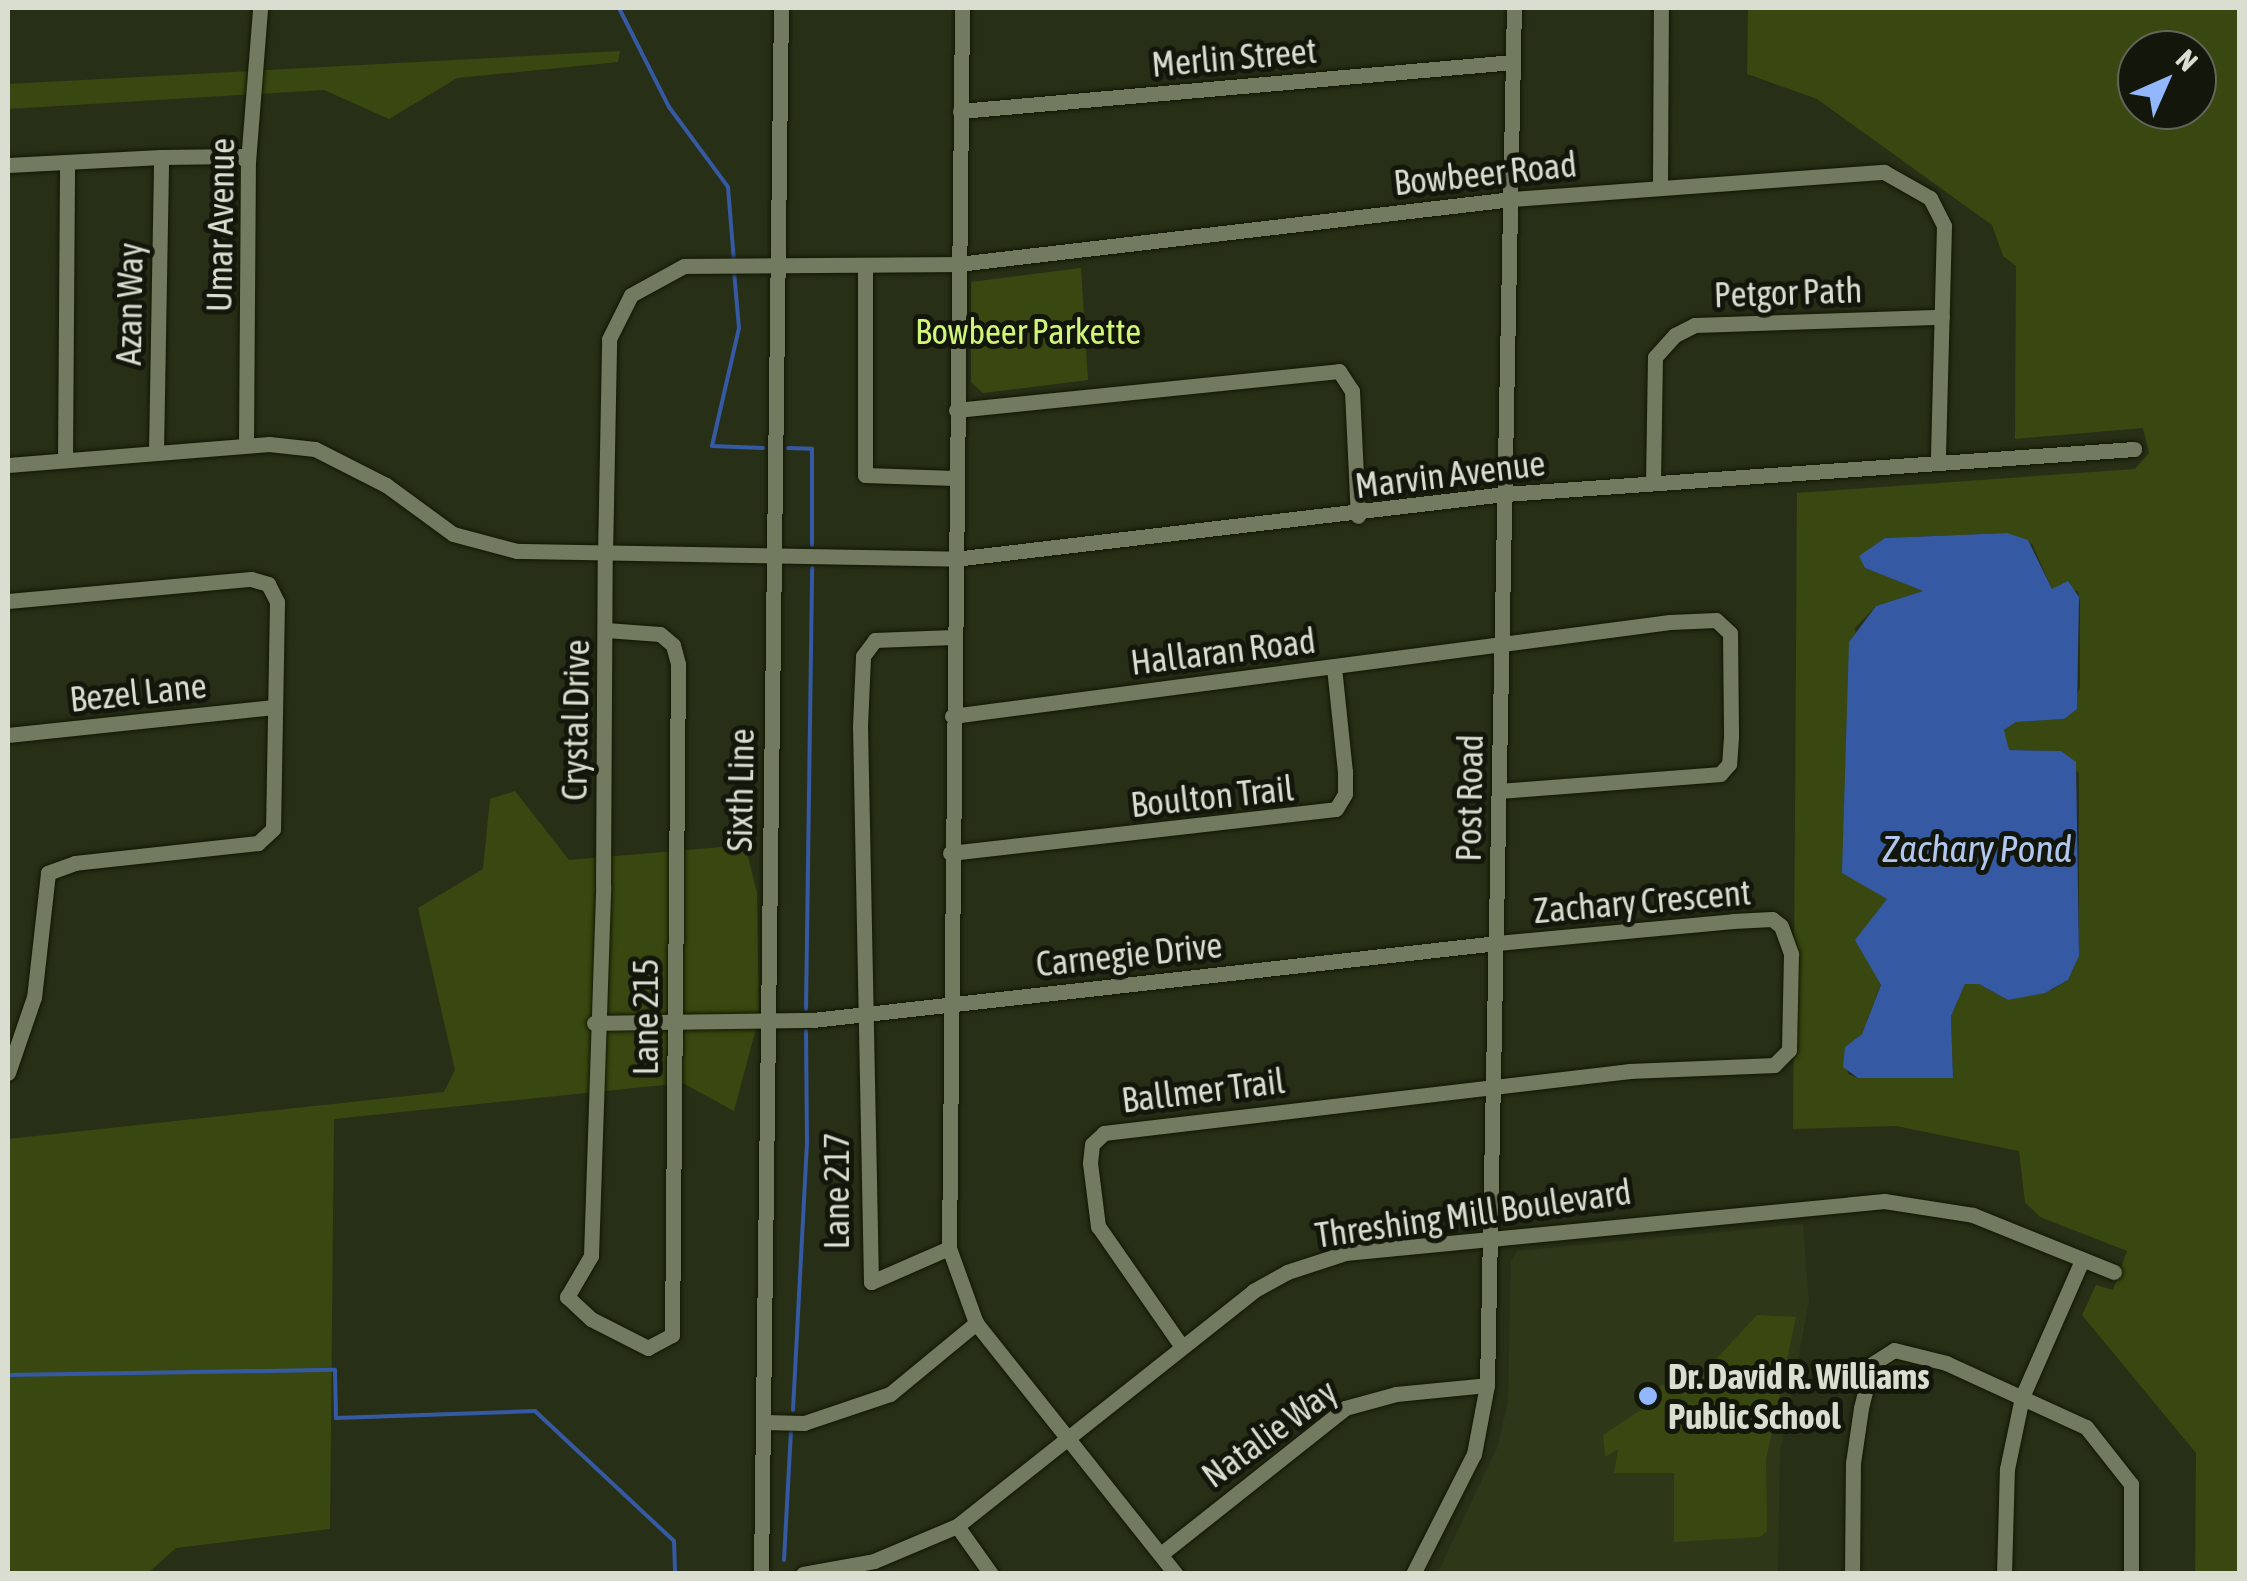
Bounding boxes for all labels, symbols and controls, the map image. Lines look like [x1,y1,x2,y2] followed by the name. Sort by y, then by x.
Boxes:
[1150,29,1318,85] street label: Merlin Street
[2117,30,2217,130] north arrow
[2170,43,2204,77] text: N
[197,138,243,312] street label: Umar Avenue
[1391,143,1579,203] street label: Bowbeer Road
[107,242,151,366] street label: Azan Way
[1713,268,1863,316] street label: Petgor Path
[915,310,1141,352] park label: Bowbeer Parkette
[1353,442,1547,506] street label: Marvin Avenue
[1128,619,1318,683] street label: Hallaran Road
[553,639,597,801] street label: Crystal Drive
[67,664,209,720] street label: Bezel Lane
[718,728,762,852] street label: Sixth Line
[1447,734,1491,862] street label: Post Road
[1128,767,1296,825] street label: Boulton Trail
[1882,826,2072,872] water label: Zachary Pond
[1532,871,1752,931] street label: Zachary Crescent
[1034,923,1224,985] street label: Carnegie Drive
[624,959,666,1075] street label: Lane 215
[1119,1059,1287,1121] street label: Ballmer Trail
[815,1133,857,1249] street label: Lane 217
[1312,1170,1634,1256] street label: Threshing Mill Boulevard
[1668,1355,1930,1437] place label: Dr. David R. Williams Public School
[1193,1370,1345,1496] street label: Natalie Way
[1637,1385,1659,1407] marker: Dr. David R. Williams Public School

